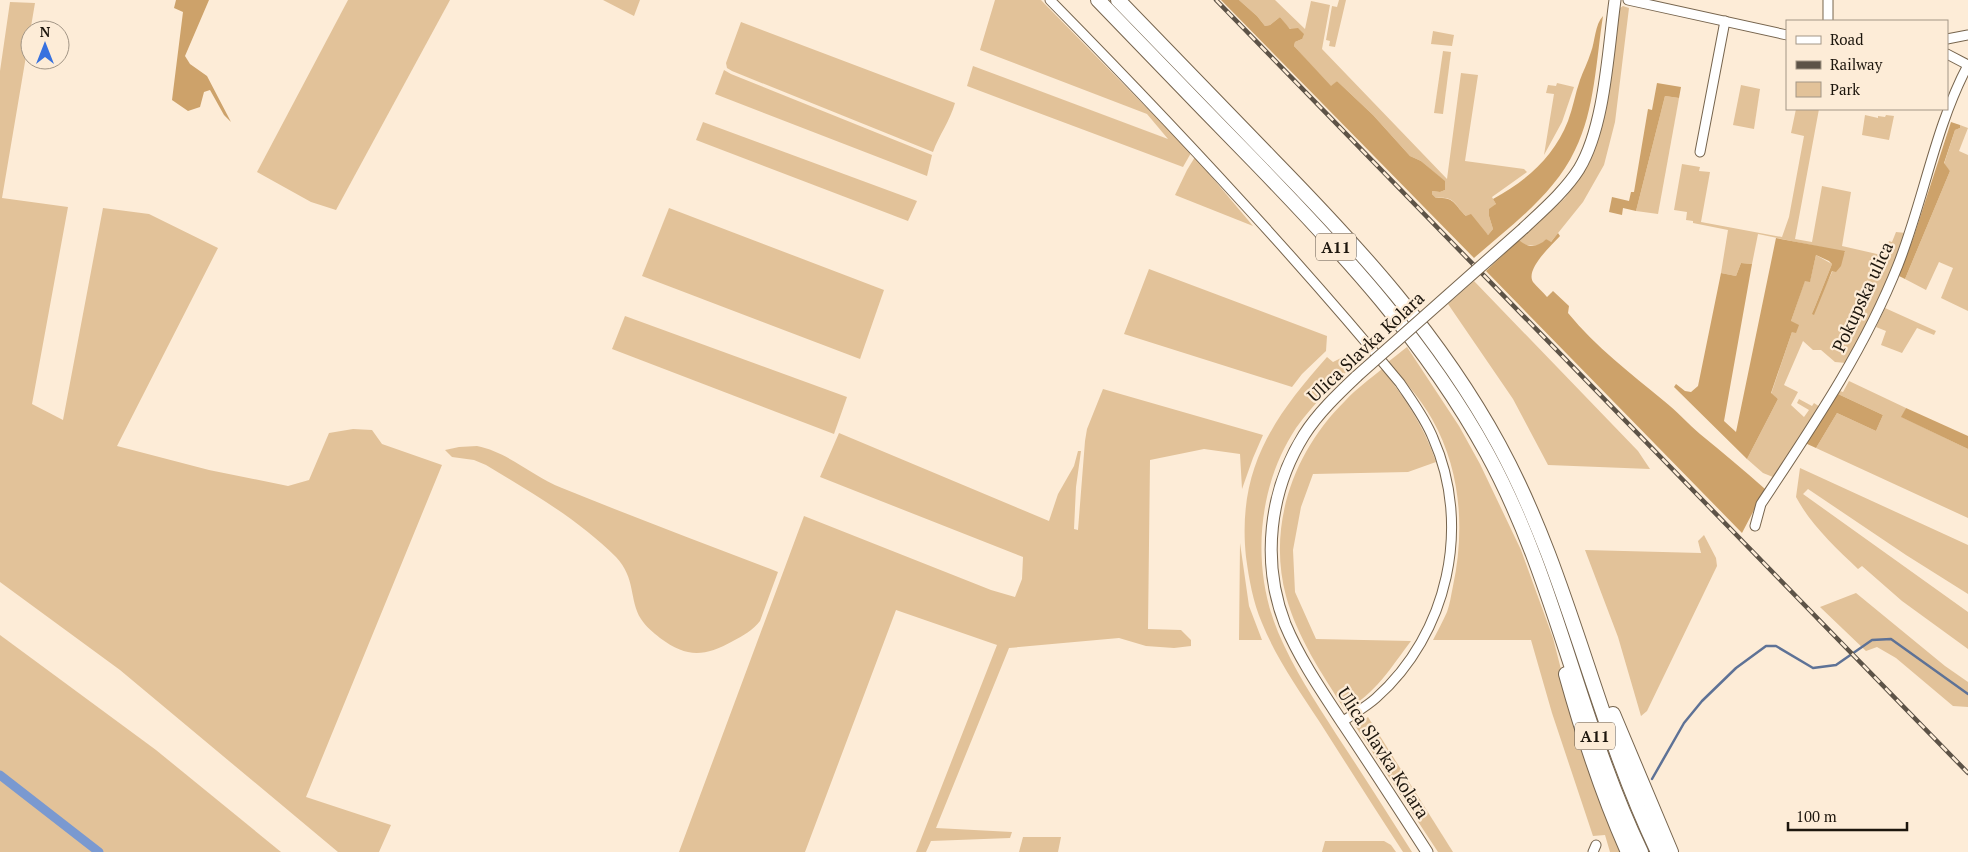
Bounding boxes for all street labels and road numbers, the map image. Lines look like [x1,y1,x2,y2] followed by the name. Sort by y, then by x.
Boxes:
[1316,233,1356,260] road number: A11
[1826,238,1898,356] street label: Pokupska ulica
[1302,286,1429,407] street label: Ulica Slavka Kolara
[1332,682,1435,823] street label: Ulica Slavka Kolara
[1575,722,1615,749] road number: A11

